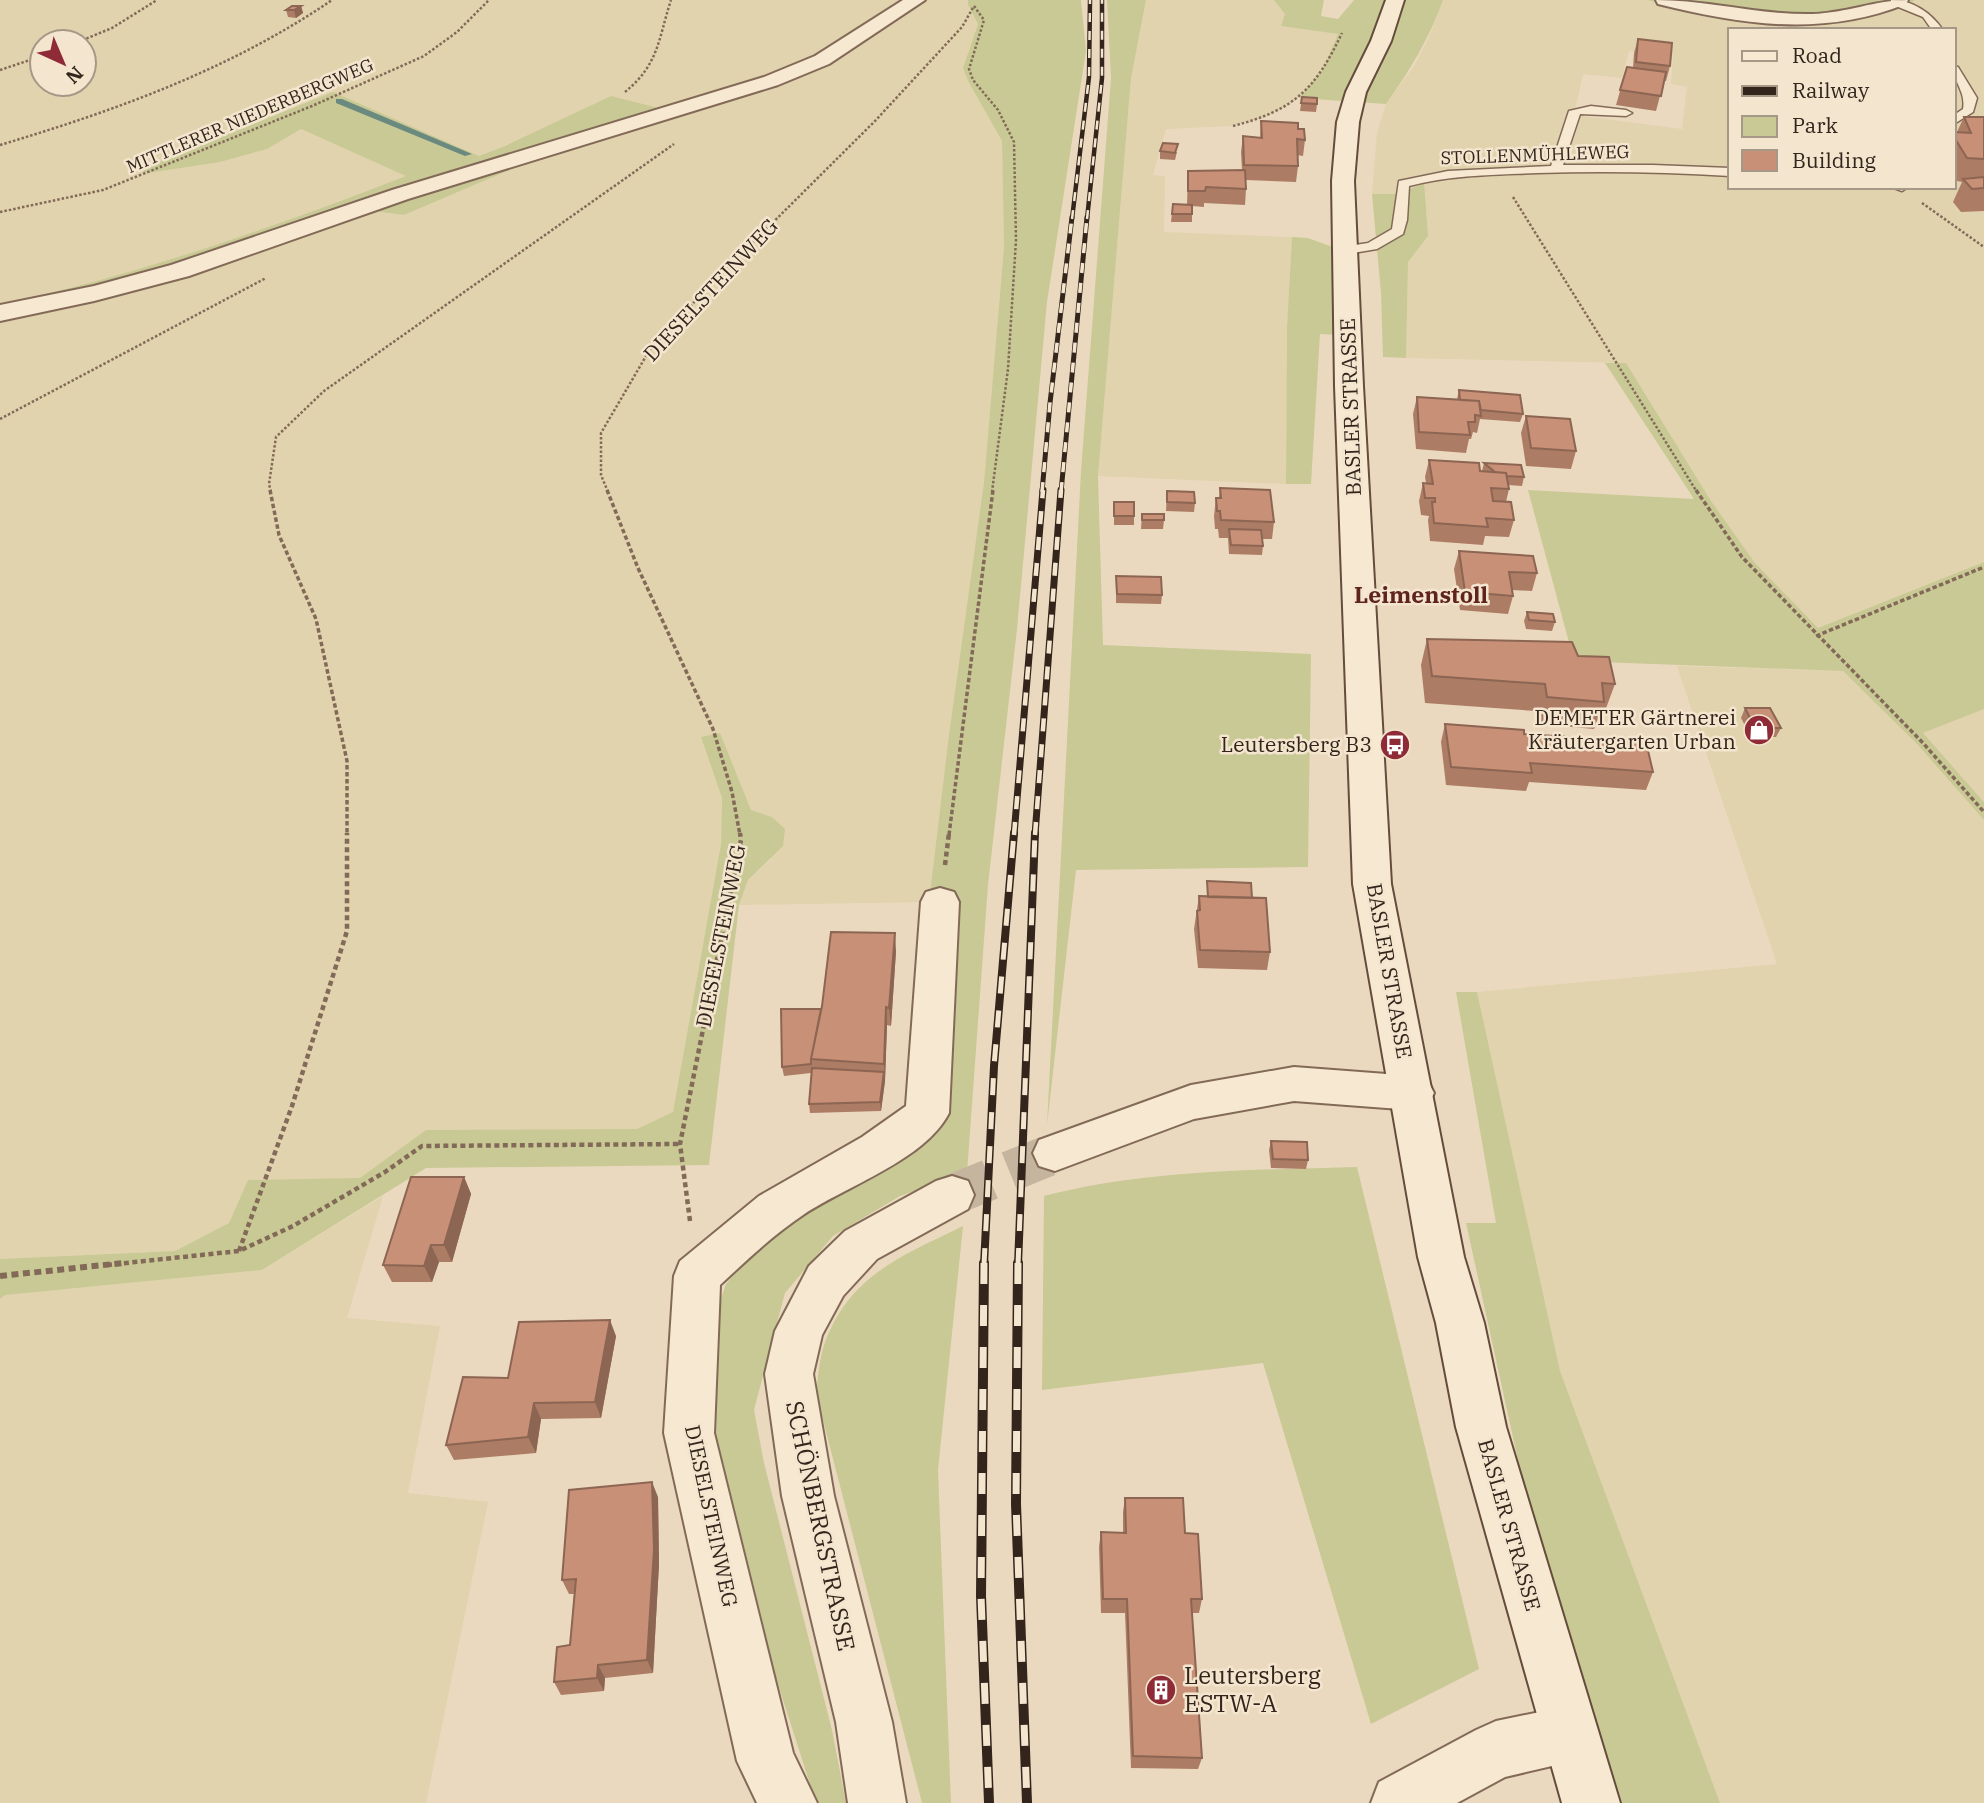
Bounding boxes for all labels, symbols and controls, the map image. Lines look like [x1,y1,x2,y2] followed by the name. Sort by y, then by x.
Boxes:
[28,28,98,98] north arrow
[1728,28,1956,189] legend
[1792,41,1842,69] text: Road
[123,53,377,178] street label: MITTLERER NIEDERBERGWEG
[61,61,89,89] text: N
[1792,76,1870,104] text: Railway
[1792,111,1839,139] text: Park
[1440,140,1630,169] street label: STOLLENMÜHLEWEG
[1792,146,1877,174] text: Building
[637,212,784,367] street label: DIESELSTEINWEG
[1333,318,1367,496] street label: BASLER STRASSE
[1354,579,1488,609] district label: Leimenstoll
[1528,703,1736,755] place label: DEMETER Gärtnerei Kräutergarten Urban
[1742,713,1776,747] shop icon: DEMETER Gärtnerei Kräutergarten Urban
[1378,728,1412,762] bus stop icon: Leutersberg B3
[1221,730,1372,758] place label: Leutersberg B3
[689,842,751,1030] street label: DIESELSTEINWEG
[1361,881,1419,1061] street label: BASLER STRASSE
[779,1398,863,1654] street label: SCHÖNBERGSTRASSE
[679,1422,745,1609] street label: DIESELSTEINWEG
[1472,1435,1548,1614] street label: BASLER STRASSE
[1184,1659,1321,1719] place label: Leutersberg ESTW-A
[1144,1673,1178,1707] building icon: Leutersberg ESTW-A

